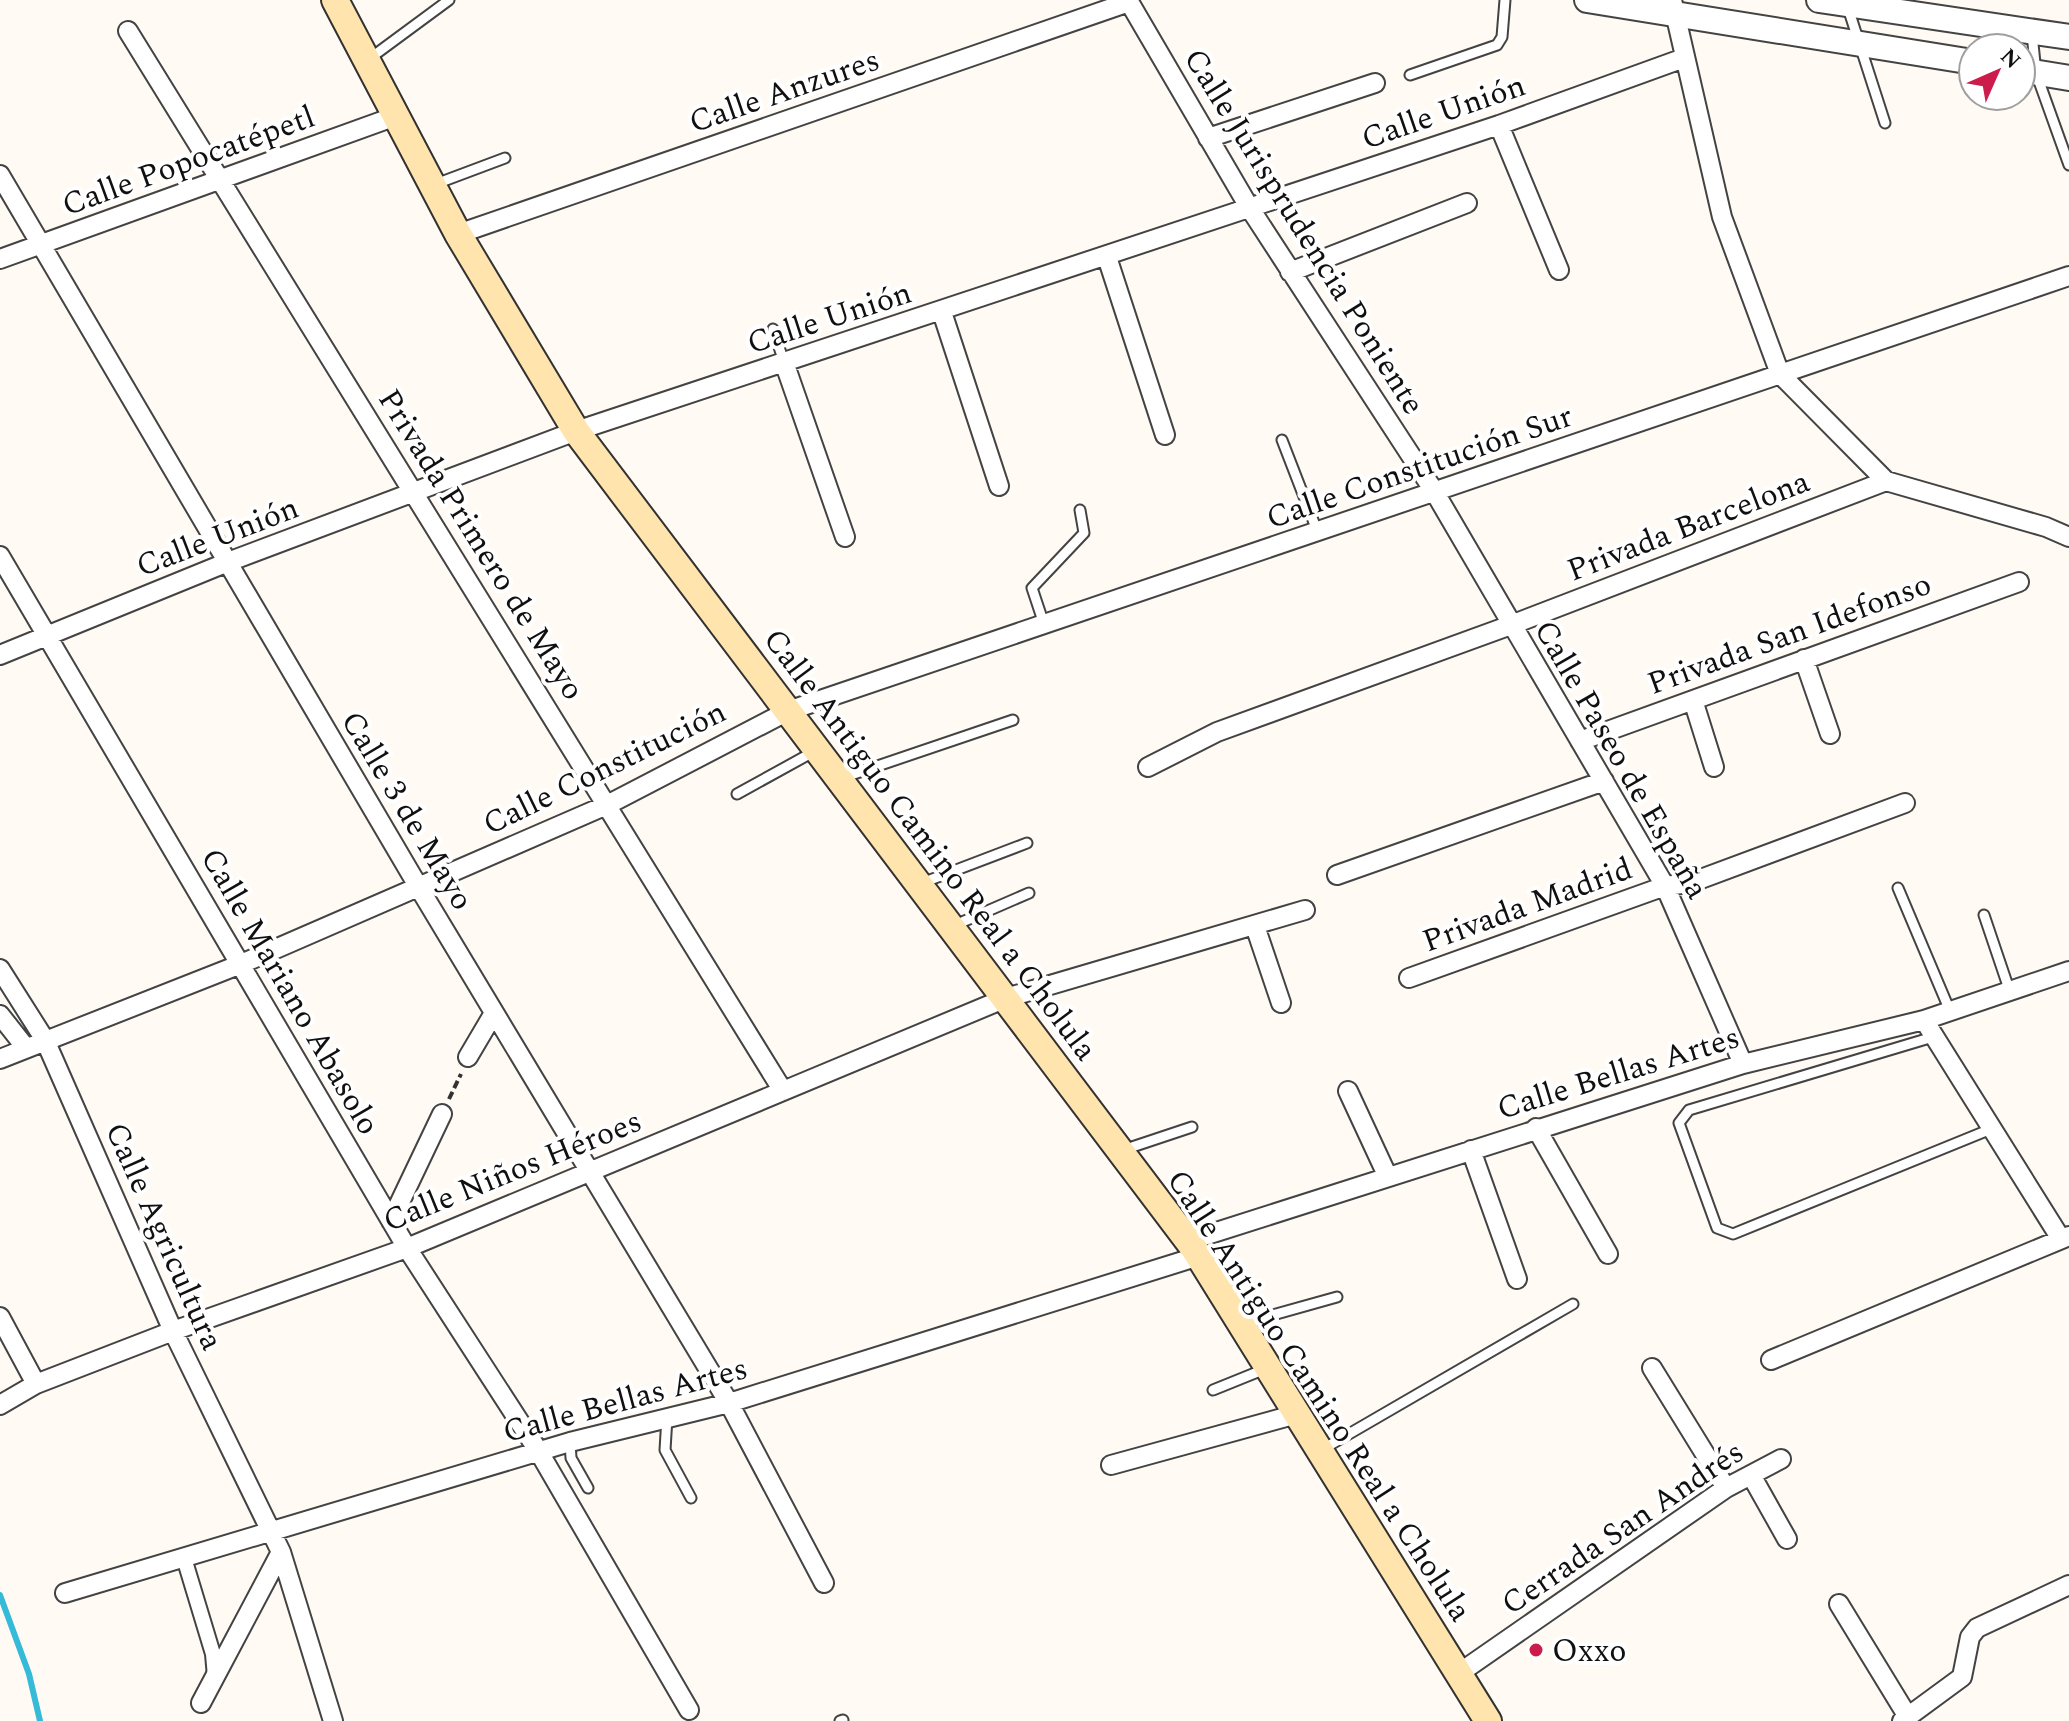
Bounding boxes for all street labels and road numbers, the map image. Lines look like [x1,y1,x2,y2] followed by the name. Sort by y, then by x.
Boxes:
[682,36,886,147] street label: Calle Anzures
[1171,39,1437,425] street label: Calle Jurisprudencia Poniente
[1355,61,1532,163] street label: Calle Unión
[55,93,322,230] street label: Calle Popocatépetl
[741,269,918,368] street label: Calle Unión
[365,379,597,710] street label: Privada Primero de Mayo
[1260,392,1579,543] street label: Calle Constitución Sur
[1560,457,1817,595] street label: Privada Barcelona
[129,484,306,591] street label: Calle Unión
[1641,560,1938,709] street label: Privada San Idefonso
[1521,611,1721,909] street label: Calle Paseo de España
[751,618,1109,1072] street label: Calle Antiguo Camino Real a Cholula
[475,688,735,849] street label: Calle Constitución
[328,702,486,920] street label: Calle 3 de Mayo
[187,839,392,1145] street label: Calle Mariano Abasolo
[1416,845,1639,966] street label: Privada Madrid
[1491,1013,1746,1134] street label: Calle Bellas Artes
[376,1097,649,1246] street label: Calle Niños Héroes
[91,1115,236,1359] street label: Calle Agricultura
[1154,1160,1484,1632] street label: Calle Antiguo Camino Real a Cholula
[498,1344,753,1457] street label: Calle Bellas Artes
[1491,1429,1754,1628] street label: Cerrada San Andrés

